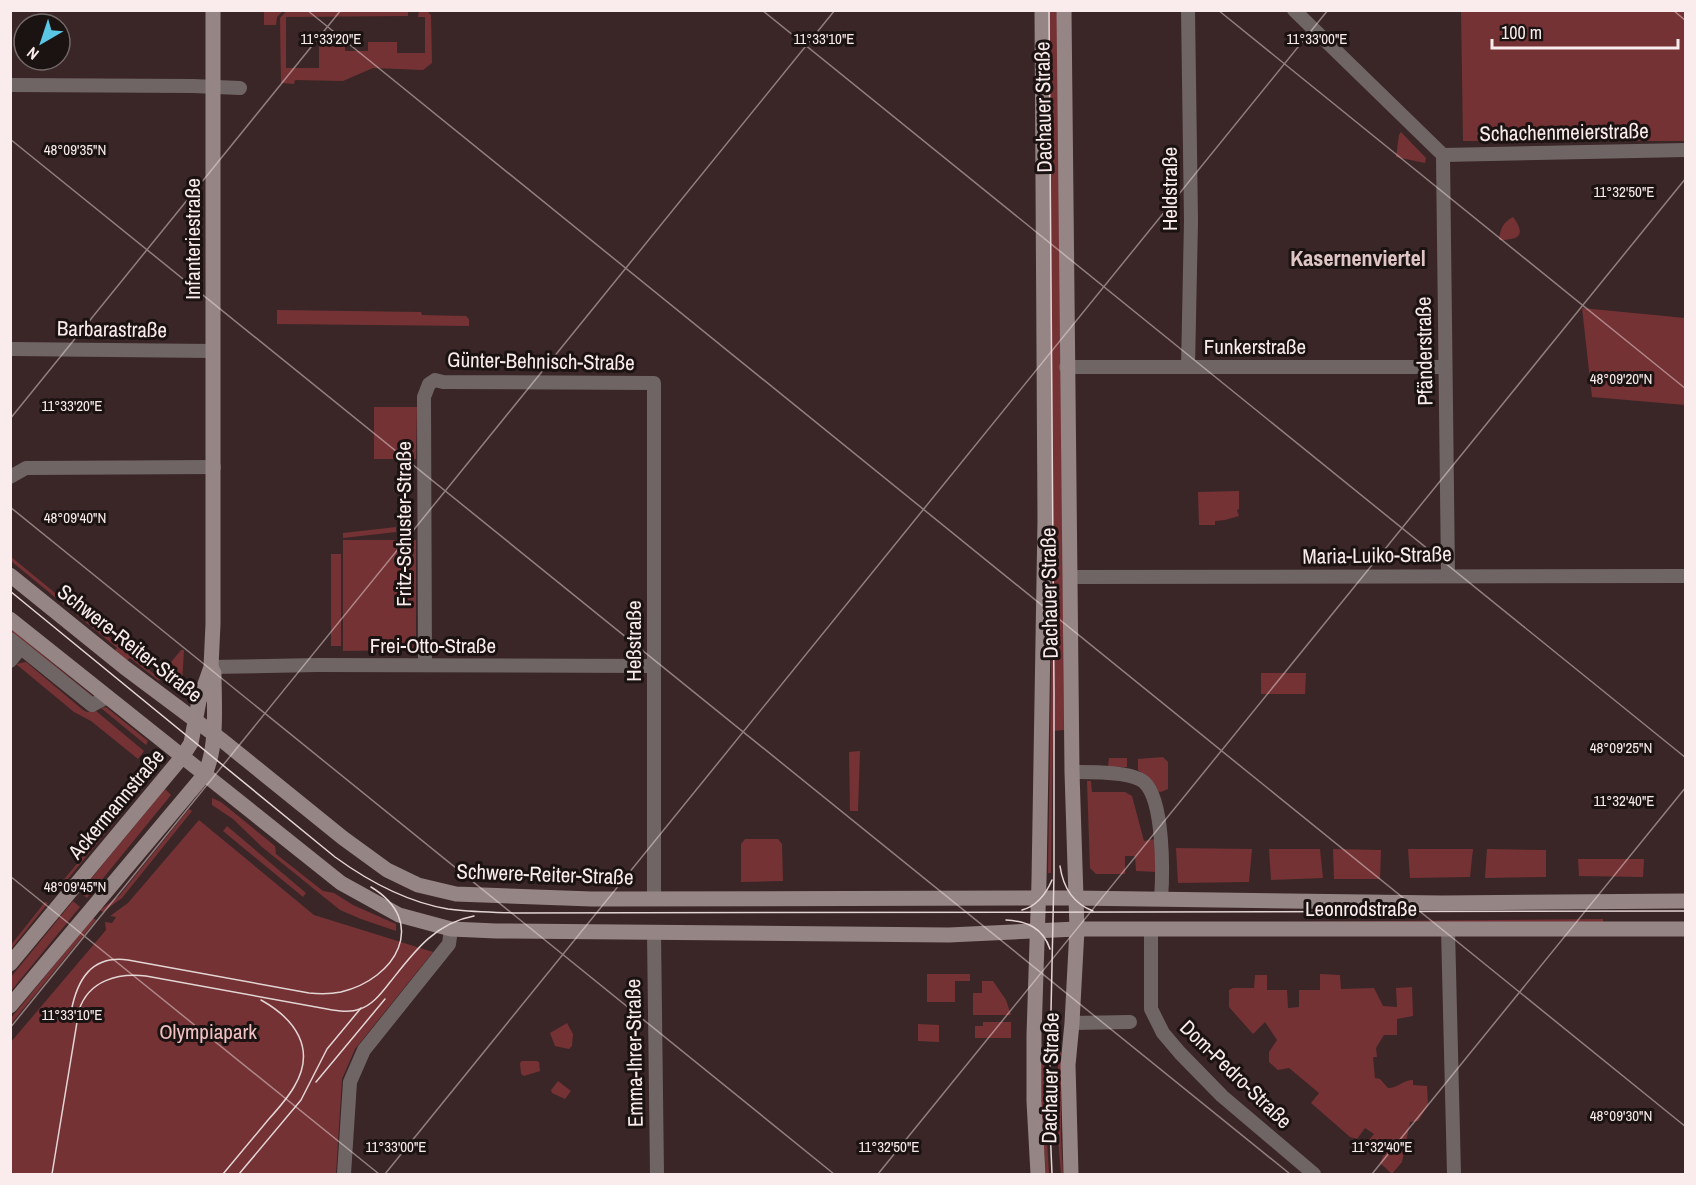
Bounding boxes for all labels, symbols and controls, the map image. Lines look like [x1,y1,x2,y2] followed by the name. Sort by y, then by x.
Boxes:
[12,12,72,72] north arrow
[1492,12,1678,50] scale bar
[1501,20,1542,45] text: 100 m
[300,28,362,49] text: 11°33'20"E
[793,28,855,49] text: 11°33'10"E
[1286,28,1348,49] text: 11°33'00"E
[1027,41,1059,173] street label: Dachauer Straße
[22,42,43,65] text: N
[1479,116,1649,148] street label: Schachenmeierstraße
[44,139,106,160] text: 48°09'35"N
[1155,147,1184,231] street label: Heldstraße
[178,178,207,300] street label: Infanteriestraße
[1593,181,1655,202] text: 11°32'50"E
[1290,243,1426,273] district label: Kasernenviertel
[1409,296,1439,406] street label: Pfänderstraße
[57,314,167,344] street label: Barbarastraße
[1204,332,1306,361] street label: Funkerstraße
[447,345,635,377] street label: Günter-Behnisch-Straße
[1590,368,1652,389] text: 48°09'20"N
[41,395,103,416] text: 11°33'20"E
[389,441,418,607] street label: Fritz-Schuster-Straße
[44,507,106,528] text: 48°09'40"N
[1033,527,1065,659] street label: Dachauer Straße
[1302,539,1452,571] street label: Maria-Luiko-Straße
[51,577,209,709] street label: Schwere-Reiter-Straße
[619,600,648,682] street label: Heßstraße
[370,631,496,660] street label: Frei-Otto-Straße
[1590,737,1652,758] text: 48°09'25"N
[61,743,171,866] street label: Ackermannstraße
[1593,790,1655,811] text: 11°32'40"E
[456,856,634,892] street label: Schwere-Reiter-Straße
[44,876,106,897] text: 48°09'45"N
[1305,894,1417,923] street label: Leonrodstraße
[618,979,650,1127] street label: Emma-Ihrer-Straße
[41,1004,103,1025] text: 11°33'10"E
[1034,1012,1066,1144] street label: Dachauer Straße
[1174,1013,1298,1135] street label: Dom-Pedro-Straße
[159,1017,257,1046] park label: Olympiapark
[1590,1105,1652,1126] text: 48°09'30"N
[365,1136,427,1157] text: 11°33'00"E
[858,1136,920,1157] text: 11°32'50"E
[1351,1136,1413,1157] text: 11°32'40"E

